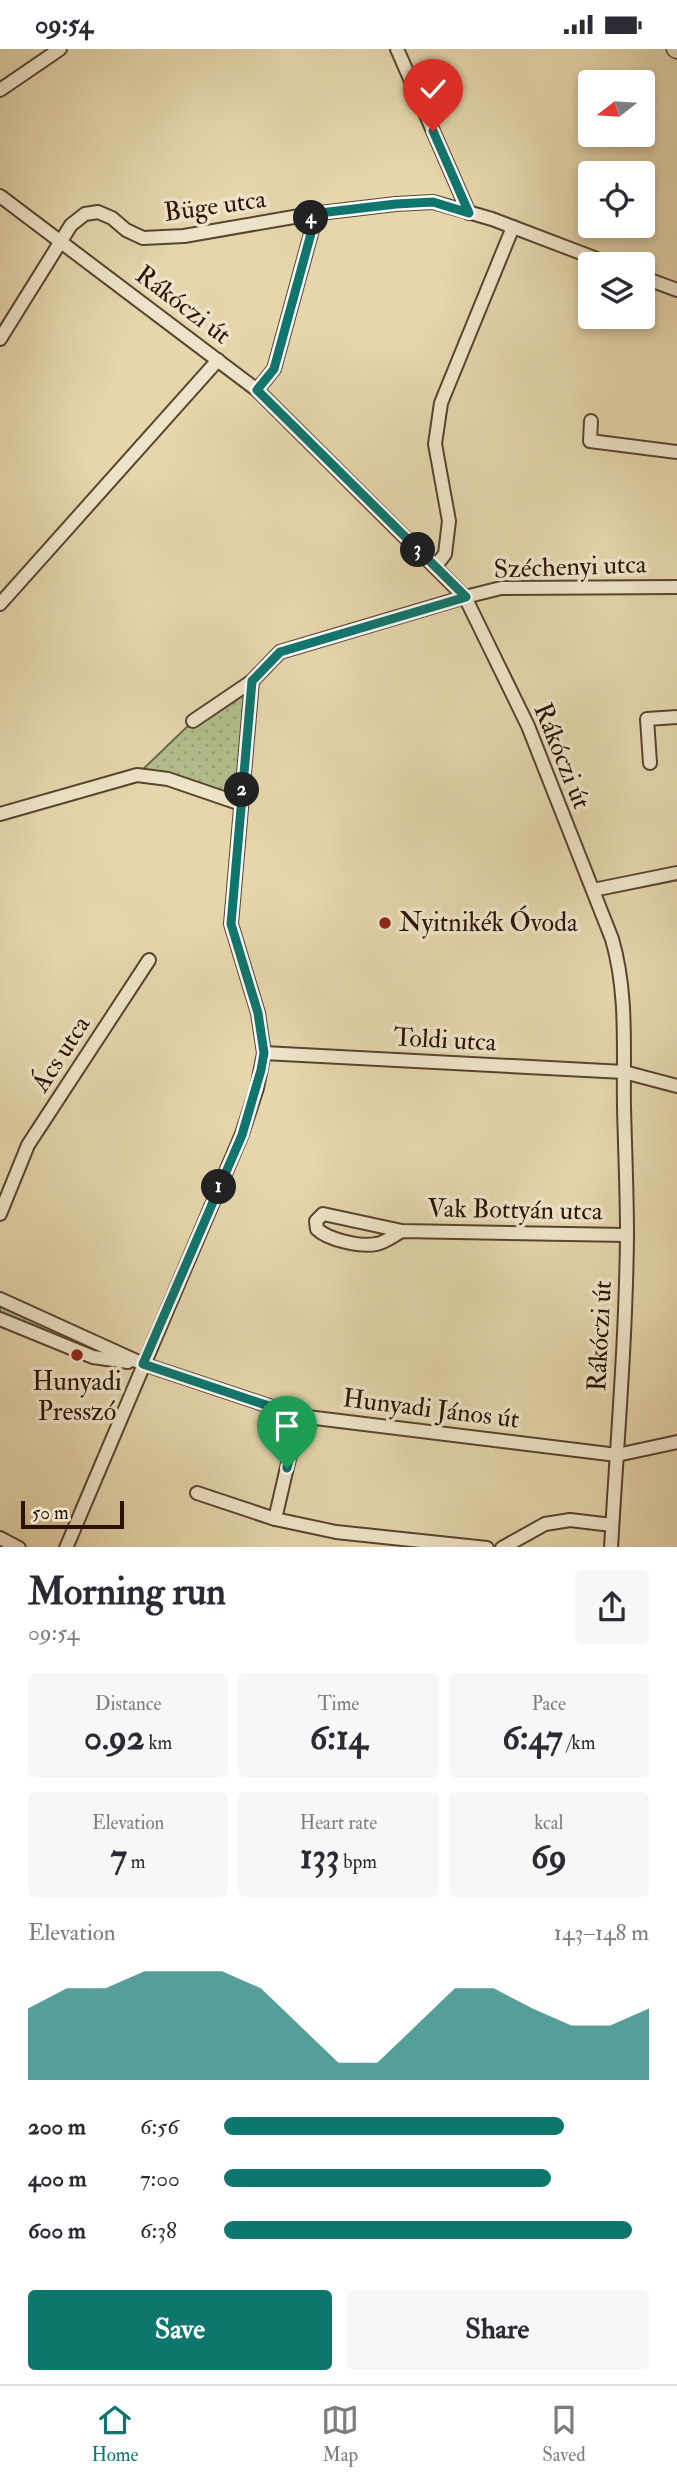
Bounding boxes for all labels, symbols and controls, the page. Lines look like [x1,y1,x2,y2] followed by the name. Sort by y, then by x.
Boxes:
[35,9,93,41] text: 09:54
[403,59,463,131] pin
[414,70,452,108] icon: check
[578,70,654,147] north arrow
[578,70,655,329] map controls
[578,161,655,238] button: locate
[162,183,268,229] street label: Büge utca
[294,201,328,235] pin: 4
[305,205,316,229] text: 4
[578,252,655,329] button: layers
[129,259,237,351] street label: Rákóczi út
[400,533,436,567] pin: 3
[414,537,421,561] text: 3
[493,548,647,586] street label: Széchenyi utca
[526,699,598,813] street label: Rákóczi út
[224,773,260,807] pin: 2
[237,777,246,801] text: 2
[399,905,578,939] place label: Nyitnikék Óvoda
[377,915,393,931] marker: Nyitnikék Óvoda
[22,1009,98,1099] street label: Ács utca
[393,1021,498,1059] street label: Toldi utca
[202,1169,236,1205] pin: 1
[215,1174,222,1198] text: 1
[427,1192,603,1228] street label: Vak Bottyán utca
[581,1280,619,1392] street label: Rákóczi út
[69,1347,85,1363] marker: Hunyadi Presszó
[32,1366,122,1428] place label: Hunyadi Presszó
[341,1382,521,1436] street label: Hunyadi János út
[257,1396,317,1468] pin
[268,1407,306,1445] icon: arrive
[21,1499,124,1530] scale bar
[32,1501,69,1525] text: 50 m
[28,1568,226,1616] text: Morning run
[575,1570,649,1644] button: share
[28,1618,79,1647] text: 09:54
[95,1692,161,1716] text: Distance
[318,1692,359,1716] text: Time
[532,1692,566,1716] text: Pace
[84,1716,144,1760] text: 0.92
[310,1716,367,1760] text: 6:14
[502,1716,563,1760] text: 6:47
[144,1731,172,1755] text: km
[563,1731,595,1755] text: /km
[92,1811,164,1835] text: Elevation
[300,1811,377,1835] text: Heart rate
[534,1811,563,1835] text: kcal
[111,1835,127,1879] text: 7
[300,1835,339,1879] text: 133
[531,1835,567,1879] text: 69
[127,1850,146,1874] text: m
[339,1850,377,1874] text: bpm
[28,1918,116,1947] text: Elevation
[554,1918,649,1947] text: 143–148 m
[28,2112,86,2141] text: 200 m
[140,2112,179,2141] text: 6:56
[28,2164,87,2193] text: 400 m
[140,2164,180,2193] text: 7:00
[28,2216,86,2245] text: 600 m
[140,2216,177,2245] text: 6:38
[28,2290,332,2370] button: Save
[346,2290,649,2370] button: Share
[91,2401,139,2467] tab: Home
[321,2401,359,2467] tab: Map
[542,2401,586,2467] tab: Saved

